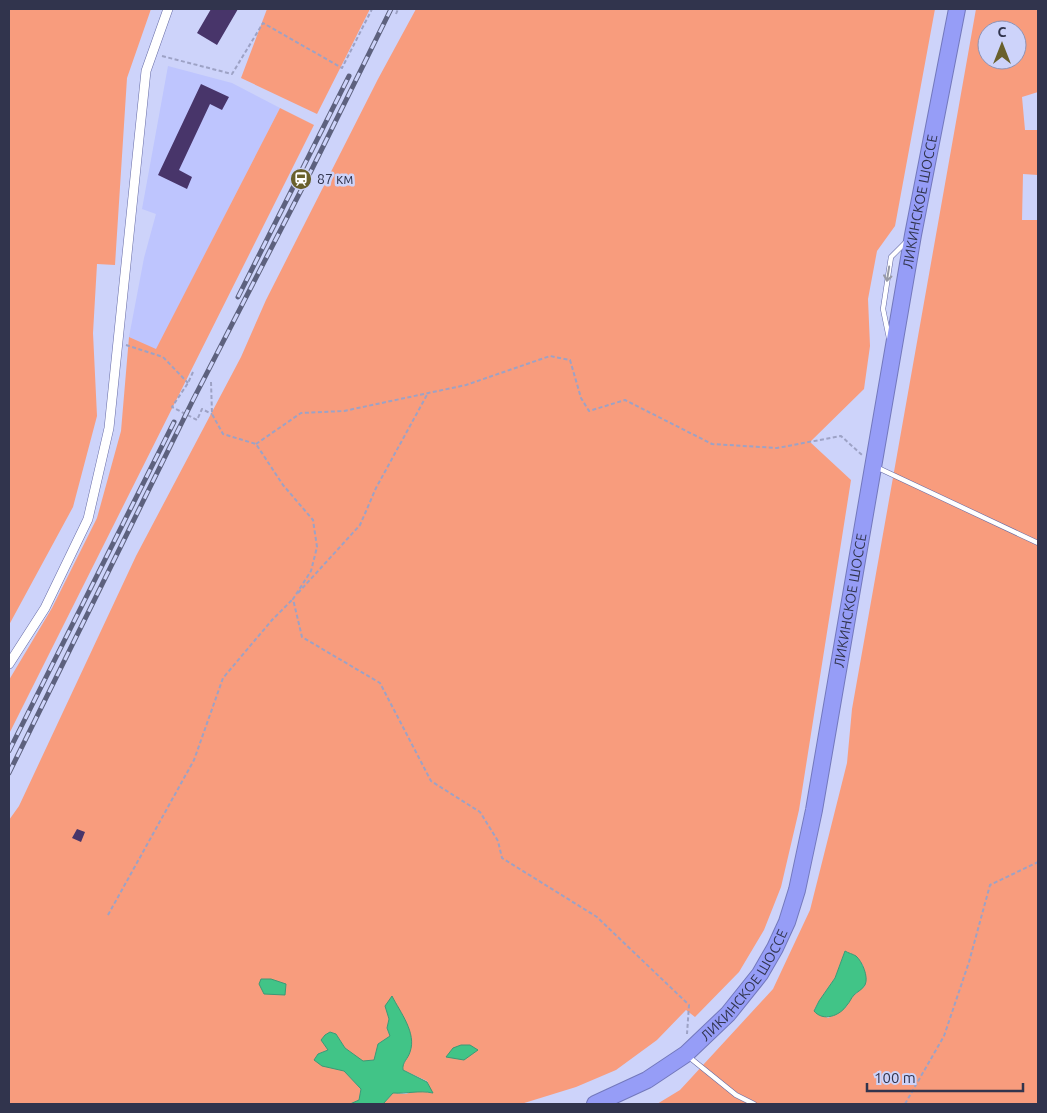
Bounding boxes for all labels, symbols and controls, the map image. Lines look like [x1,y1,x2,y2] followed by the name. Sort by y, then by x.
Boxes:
[977,20,1027,70] north arrow
[998,24,1007,40] text: С
[899,133,940,270] street label: ЛИКИНСКОЕ ШОССЕ
[289,167,313,191] station icon: 87 км
[317,171,353,187] place label: 87 км
[883,266,893,282] one-way arrow
[831,532,870,669] street label: ЛИКИНСКОЕ ШОССЕ
[697,927,791,1044] street label: ЛИКИНСКОЕ ШОССЕ
[867,1060,1023,1092] scale bar
[874,1069,916,1086] text: 100 m

